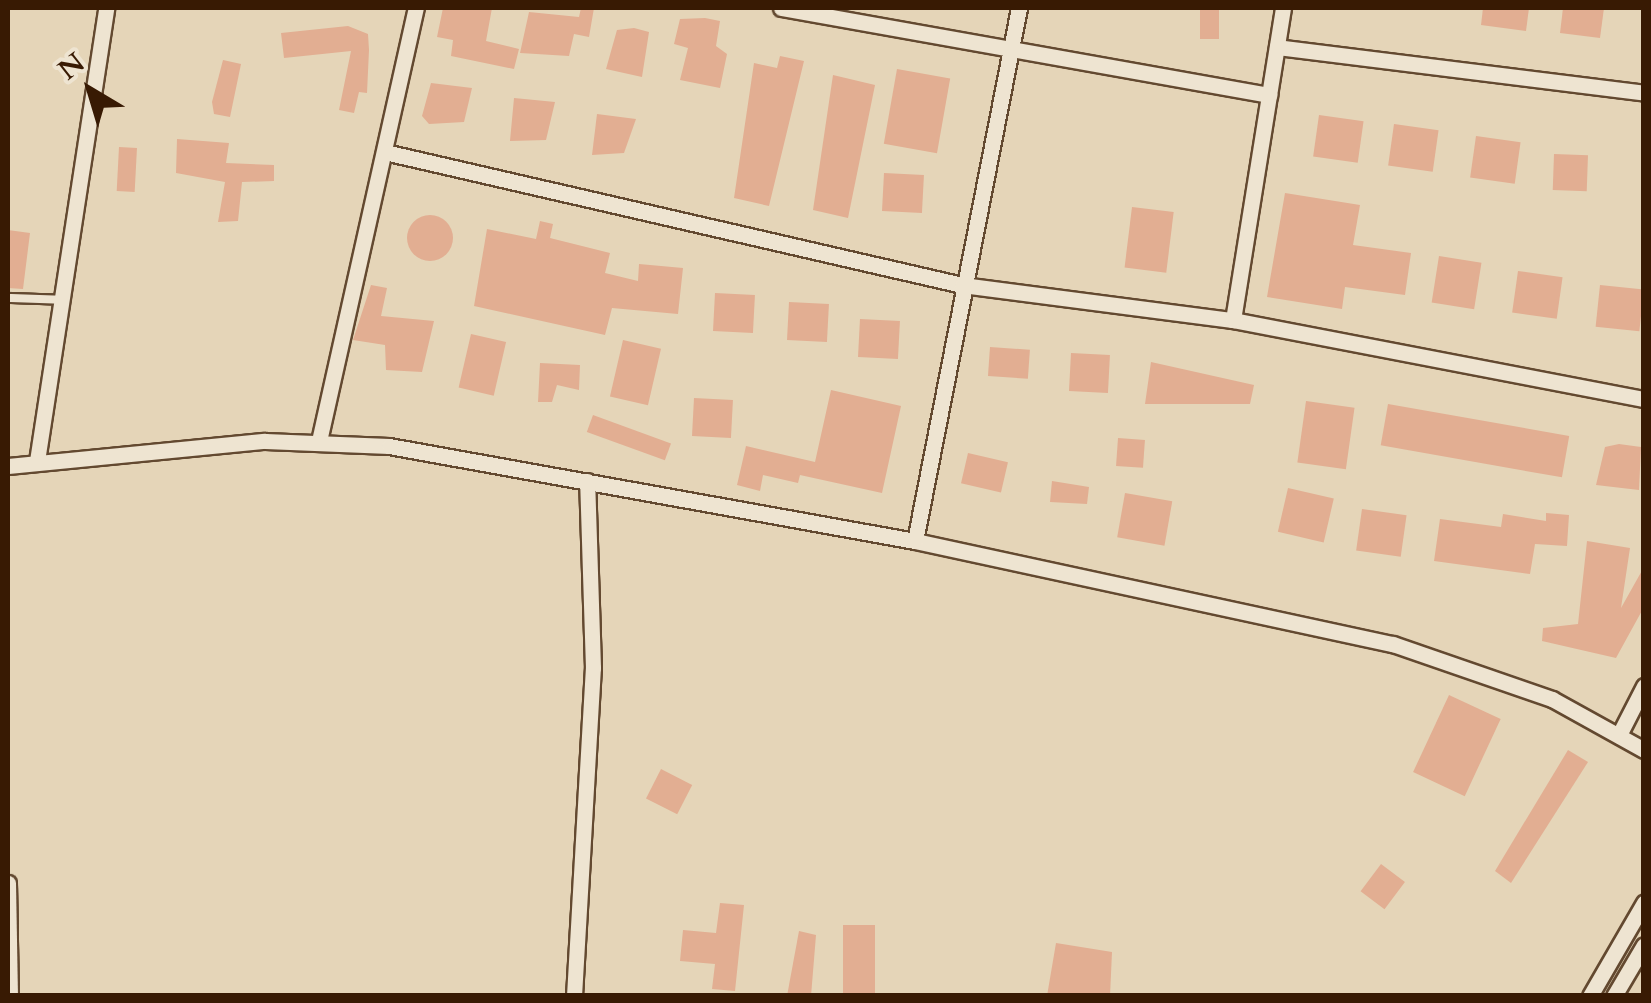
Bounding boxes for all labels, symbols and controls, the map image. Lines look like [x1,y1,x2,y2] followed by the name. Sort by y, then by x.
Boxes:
[40,40,140,140] north arrow
[50,44,93,89] text: N

